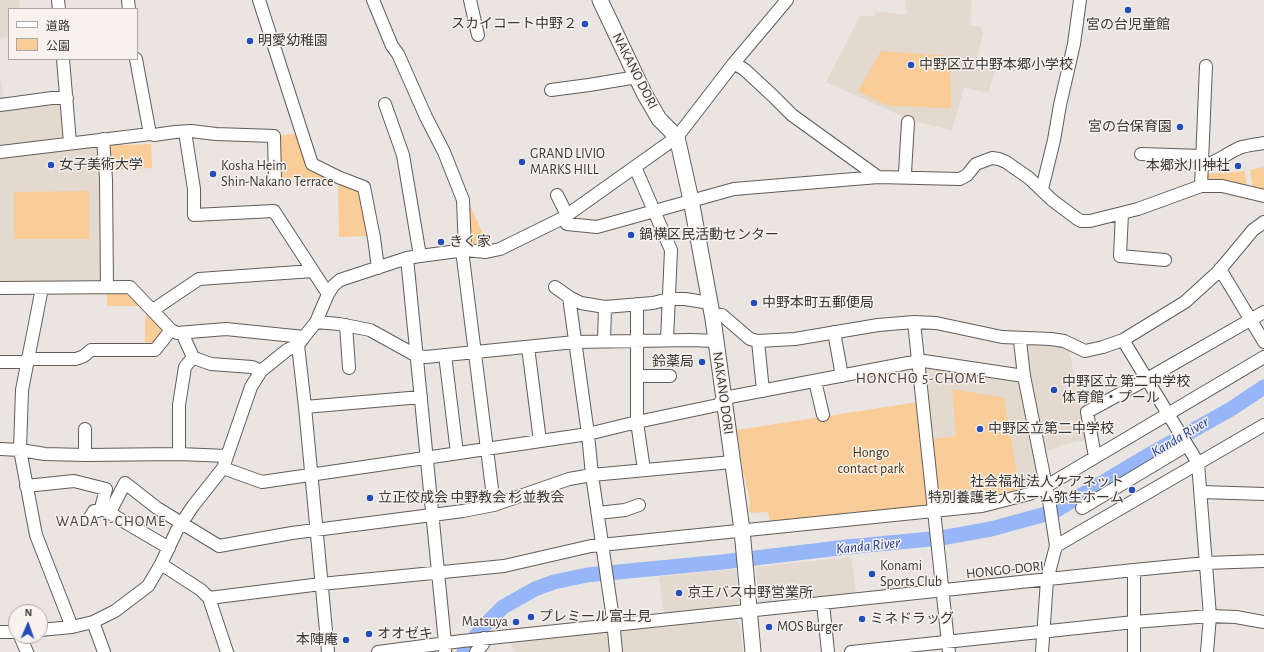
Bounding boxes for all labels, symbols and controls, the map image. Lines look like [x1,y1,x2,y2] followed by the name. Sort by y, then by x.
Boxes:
[1123,5,1133,15] marker: 宮の台児童館
[8,8,138,60] legend
[451,16,577,32] place label: スカイコート中野２
[1086,17,1170,33] place label: 宮の台児童館
[580,19,590,29] marker: スカイコート中野２
[46,20,70,32] text: 道路
[609,30,661,112] street label: NAKANO DORI
[258,33,328,49] place label: 明愛幼稚園
[245,36,255,46] marker: 明愛幼稚園
[46,40,70,52] text: 公園
[919,57,1073,73] place label: 中野区立中野本郷小学校
[906,60,916,70] marker: 中野区立中野本郷小学校
[1088,119,1172,135] place label: 宮の台保育園
[1175,122,1185,132] marker: 宮の台保育園
[530,146,605,178] place label: GRAND LIVIO MARKS HILL
[59,157,143,173] place label: 女子美術大学
[517,157,527,167] marker: GRAND LIVIO MARKS HILL
[221,158,333,190] place label: Kosha Heim Shin-Nakano Terrace
[1146,158,1230,174] place label: 本郷氷川神社
[46,160,56,170] marker: 女子美術大学
[1233,161,1243,171] marker: 本郷氷川神社
[208,169,218,179] marker: Kosha Heim Shin-Nakano Terrace
[639,227,779,243] place label: 鍋横区民活動センター
[626,230,636,240] marker: 鍋横区民活動センター
[449,234,491,250] place label: きく家
[436,237,446,247] marker: きく家
[762,295,874,311] place label: 中野本町五郵便局
[749,298,759,308] marker: 中野本町五郵便局
[709,351,737,435] street label: NAKANO DORI
[652,354,694,370] place label: 鈴薬局
[697,357,707,367] marker: 鈴薬局
[856,369,986,387] district label: HONCHO 5-CHOME
[1062,374,1190,406] place label: 中野区立 第二中学校 体育館・プール
[1049,385,1059,395] marker: 中野区立 第二中学校 体育館・プール
[1148,413,1212,461] water label: Kanda River
[988,421,1114,437] place label: 中野区立第二中学校
[975,424,985,434] marker: 中野区立第二中学校
[838,445,904,478] park label: Hongo contact park
[928,474,1124,506] place label: 社会福祉法人ケアネット 特別養護老人ホーム弥生ホーム
[1127,485,1137,495] marker: 社会福祉法人ケアネット 特別養護老人ホーム弥生ホーム
[378,490,565,506] place label: 立正佼成会 中野教会 杉並教会
[365,493,375,503] marker: 立正佼成会 中野教会 杉並教会
[56,512,166,530] district label: WADA 1-CHOME
[835,534,901,558] water label: Kanda River
[880,558,942,590] place label: Konami Sports Club
[965,558,1045,582] street label: HONGO-DORI
[867,569,877,579] marker: Konami Sports Club
[687,585,813,601] place label: 京王バス中野営業所
[674,588,684,598] marker: 京王バス中野営業所
[8,604,48,644] north arrow
[24,607,32,618] text: N
[539,609,651,625] place label: プレミール富士見
[870,611,954,627] place label: ミネドラッグ
[526,612,536,622] marker: プレミール富士見
[462,614,508,630] place label: Matsuya
[857,614,867,624] marker: ミネドラッグ
[511,617,521,627] marker: Matsuya
[777,619,843,635] place label: MOS Burger
[764,622,774,632] marker: MOS Burger
[377,626,433,642] place label: オオゼキ
[364,629,374,639] marker: オオゼキ
[296,632,338,648] place label: 本陣庵
[341,635,351,645] marker: 本陣庵

